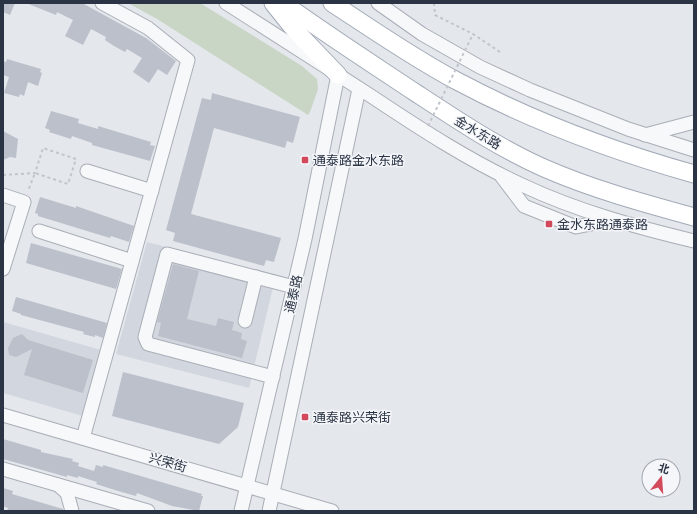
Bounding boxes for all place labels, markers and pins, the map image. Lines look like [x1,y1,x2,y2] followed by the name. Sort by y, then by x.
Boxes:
[313,152,404,168] place label: 通泰路金水东路
[300,155,310,165] marker: 通泰路金水东路
[557,216,648,232] place label: 金水东路通泰路
[544,219,554,229] marker: 金水东路通泰路
[313,409,391,425] place label: 通泰路兴荣街
[300,412,310,422] marker: 通泰路兴荣街

